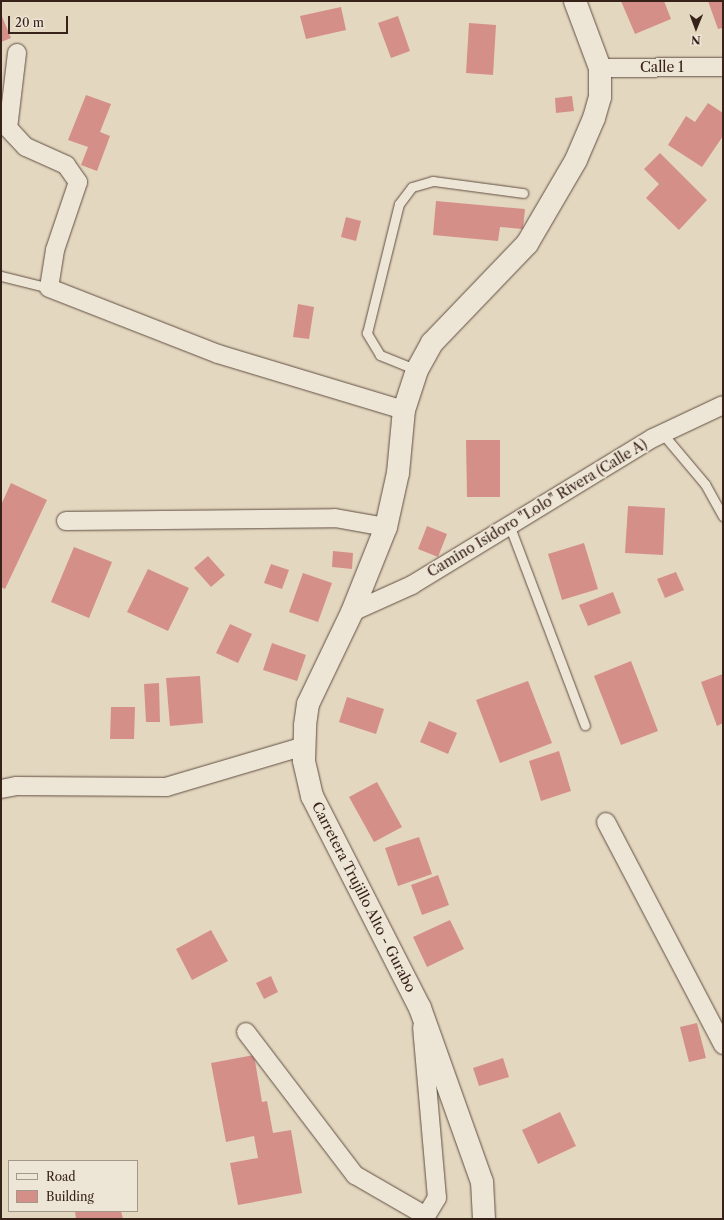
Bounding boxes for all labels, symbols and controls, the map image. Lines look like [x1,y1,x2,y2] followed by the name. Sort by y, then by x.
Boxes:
[10,8,70,34] scale bar
[676,8,716,48] north arrow
[15,15,44,30] text: 20 m
[691,33,701,47] text: N
[640,59,684,75] street label: Calle 1
[424,435,650,581] street label: Camino Isidoro "Lolo" Rivera (Calle A)
[308,799,420,995] street label: Carretera Trujillo Alto - Gurabo
[8,1160,138,1212] legend
[46,1169,76,1184] text: Road
[46,1189,94,1204] text: Building

